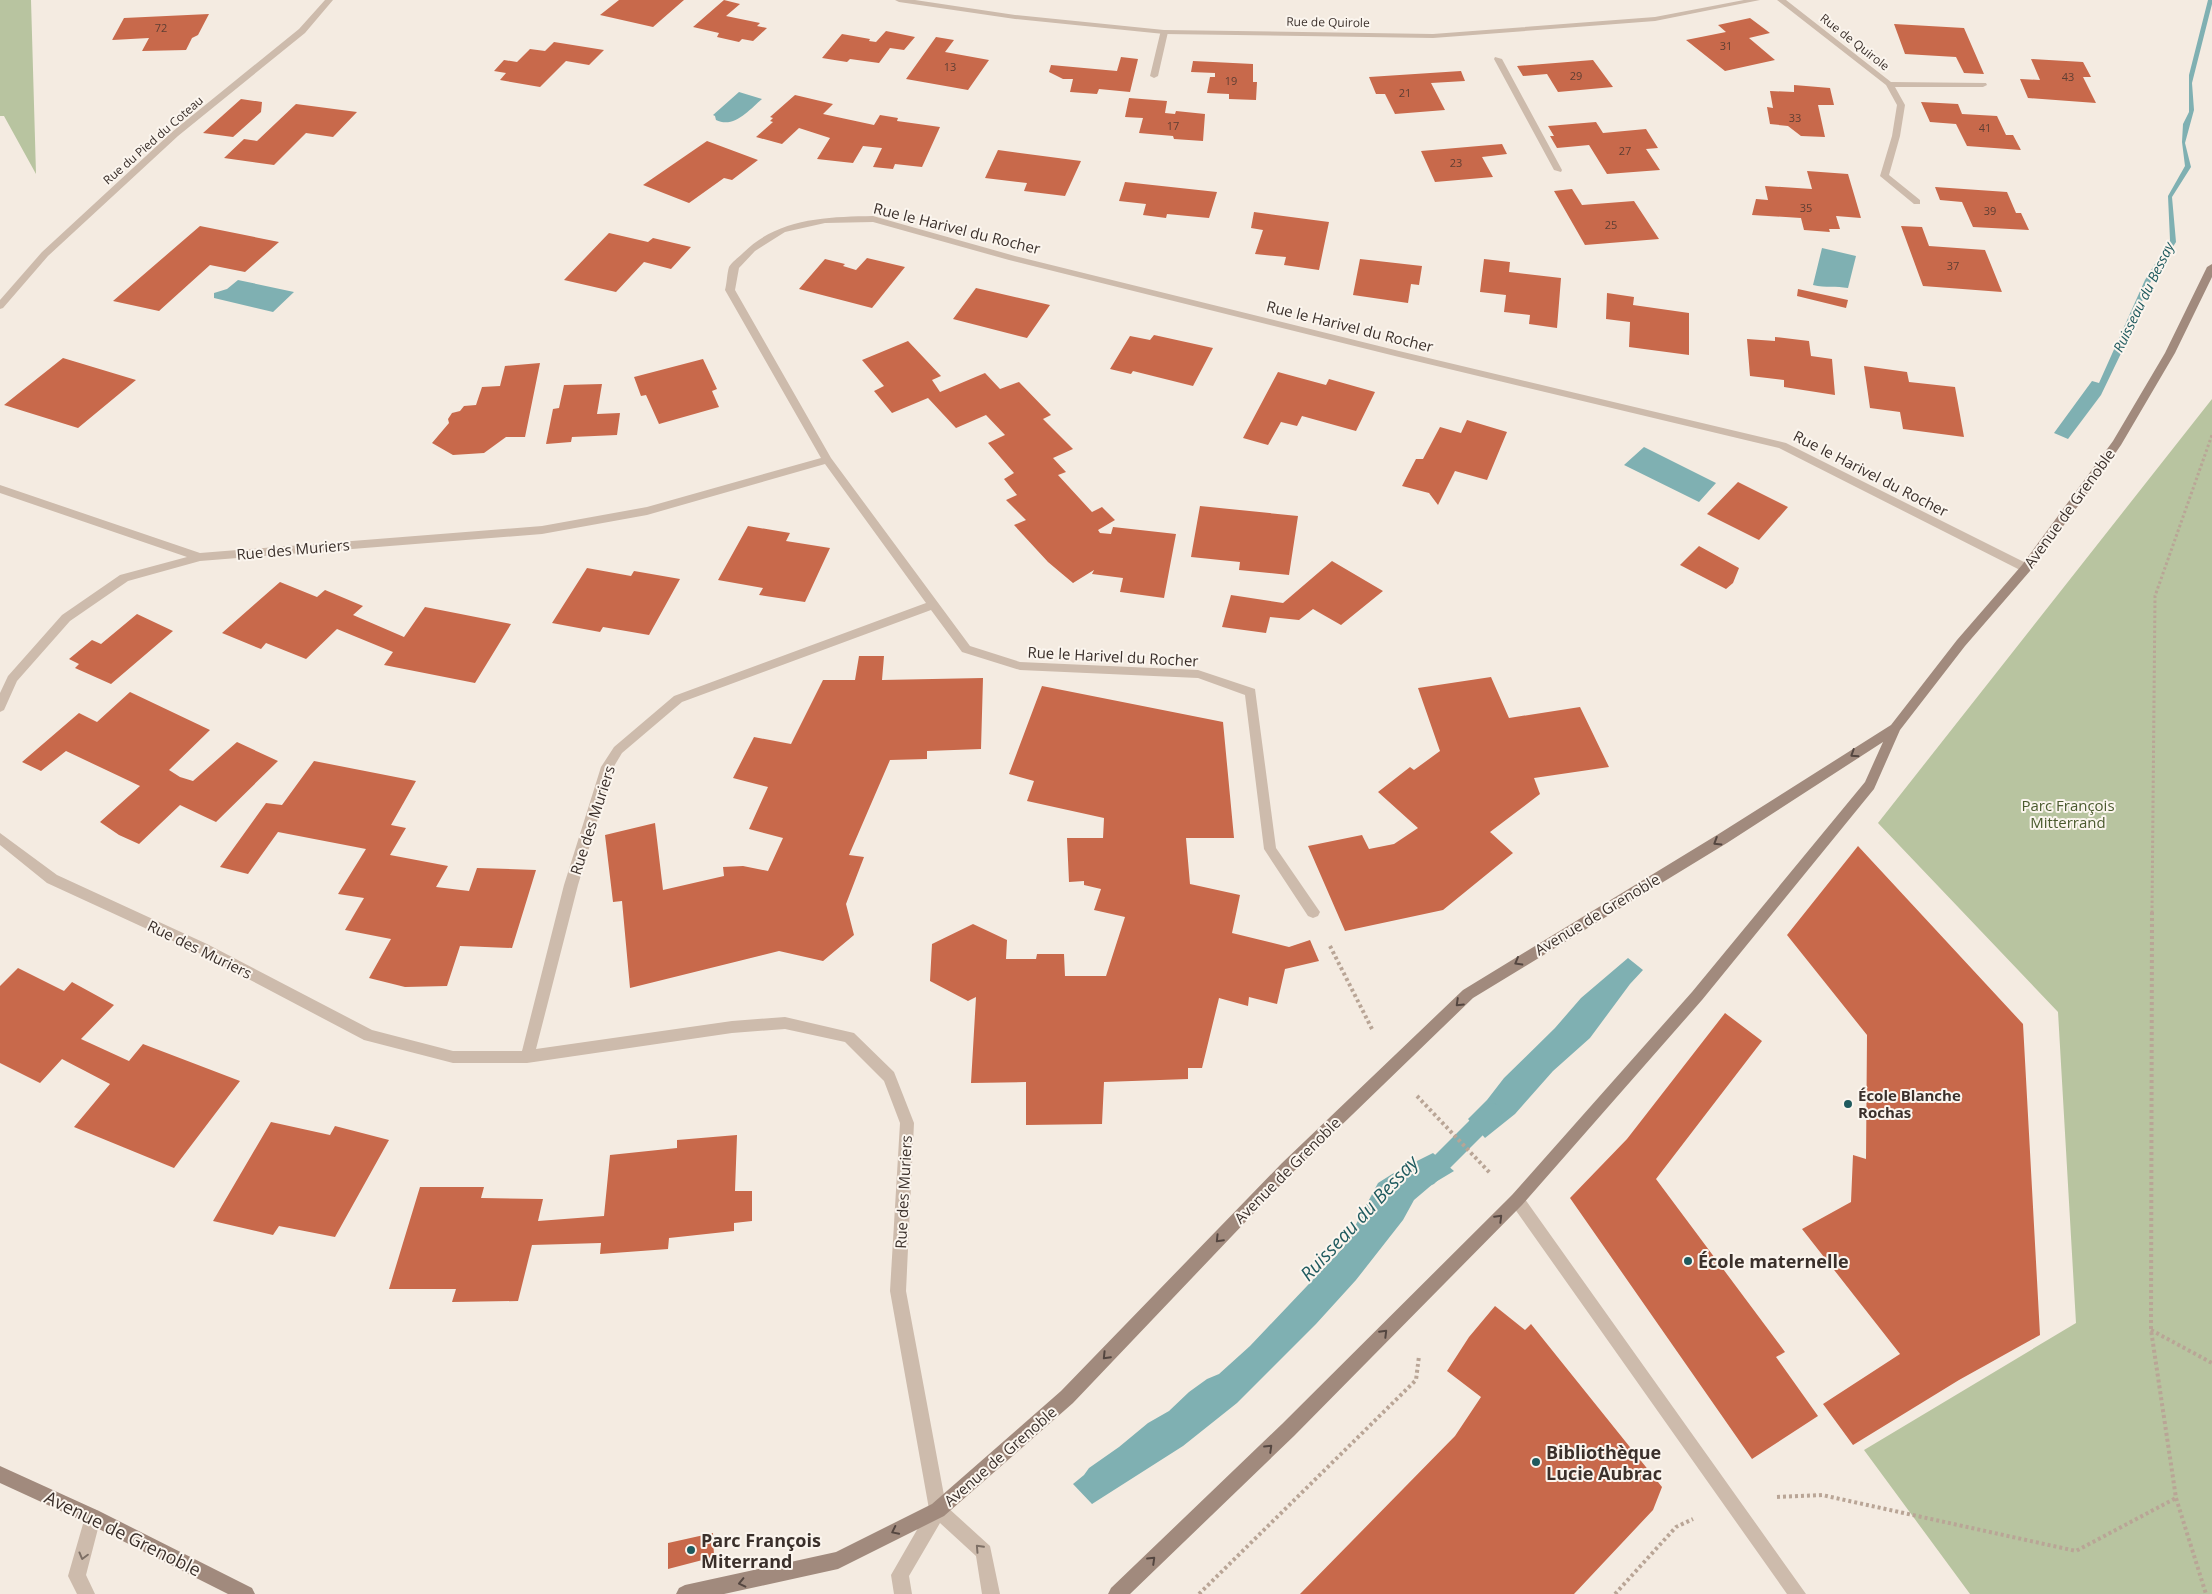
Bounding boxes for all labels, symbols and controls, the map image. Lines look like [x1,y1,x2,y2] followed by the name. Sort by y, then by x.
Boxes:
[1817,10,1893,75] street label: Rue de Quirole
[1286,13,1370,31] street label: Rue de Quirole
[155,20,167,35] house number: 72
[1720,38,1732,53] house number: 31
[944,59,956,74] house number: 13
[1570,68,1582,83] house number: 29
[2062,69,2074,84] house number: 43
[1225,73,1237,88] house number: 19
[1399,85,1411,100] house number: 21
[99,92,207,188] street label: Rue du Pied du Coteau
[1789,110,1801,125] house number: 33
[1167,118,1179,133] house number: 17
[1979,120,1991,135] house number: 41
[1619,143,1631,158] house number: 27
[1450,155,1462,170] house number: 23
[871,198,1043,258] street label: Rue le Harivel du Rocher
[1800,200,1812,215] house number: 35
[1984,203,1996,218] house number: 39
[1605,217,1617,232] house number: 25
[2108,238,2178,355] water label: Ruisseau du Bessay
[1947,258,1959,273] house number: 37
[1264,296,1436,356] street label: Rue le Harivel du Rocher
[1790,425,1952,521] street label: Rue le Harivel du Rocher
[2019,444,2119,572] street label: Avenue de Grenoble
[235,534,351,564] street label: Rue des Muriers
[1027,642,1199,670] street label: Rue le Harivel du Rocher
[1850,748,1859,758] one-way arrow
[565,763,619,877] street label: Rue des Muriers
[2021,795,2115,832] park label: Parc François Mitterrand
[1713,835,1722,845] one-way arrow
[1531,869,1663,959] street label: Avenue de Grenoble
[145,915,255,983] street label: Rue des Muriers
[1514,956,1523,966] one-way arrow
[1456,997,1465,1006] one-way arrow
[1858,1085,1961,1122] place label: École Blanche Rochas
[1842,1098,1854,1110] marker: École Blanche Rochas
[1229,1112,1345,1228] street label: Avenue de Grenoble
[890,1135,916,1249] street label: Rue des Muriers
[1294,1149,1425,1286] water label: Ruisseau du Bessay
[1493,1215,1502,1224] one-way arrow
[1216,1233,1225,1242] one-way arrow
[1698,1249,1849,1273] place label: École maternelle
[1682,1255,1694,1267] marker: École maternelle
[1379,1330,1388,1339] one-way arrow
[1103,1350,1112,1359] one-way arrow
[940,1402,1060,1510] street label: Avenue de Grenoble
[1546,1440,1662,1485] place label: Bibliothèque Lucie Aubrac
[1264,1445,1273,1454] one-way arrow
[1530,1456,1542,1468] marker: Bibliothèque Lucie Aubrac
[41,1485,205,1581] street label: Avenue de Grenoble
[891,1525,900,1536] one-way arrow
[701,1528,821,1573] place label: Parc François Miterrand
[685,1544,697,1556] marker: Parc François Miterrand
[976,1545,985,1554] one-way arrow
[78,1552,88,1560] one-way arrow
[1146,1557,1155,1566] one-way arrow
[737,1577,746,1588] one-way arrow

